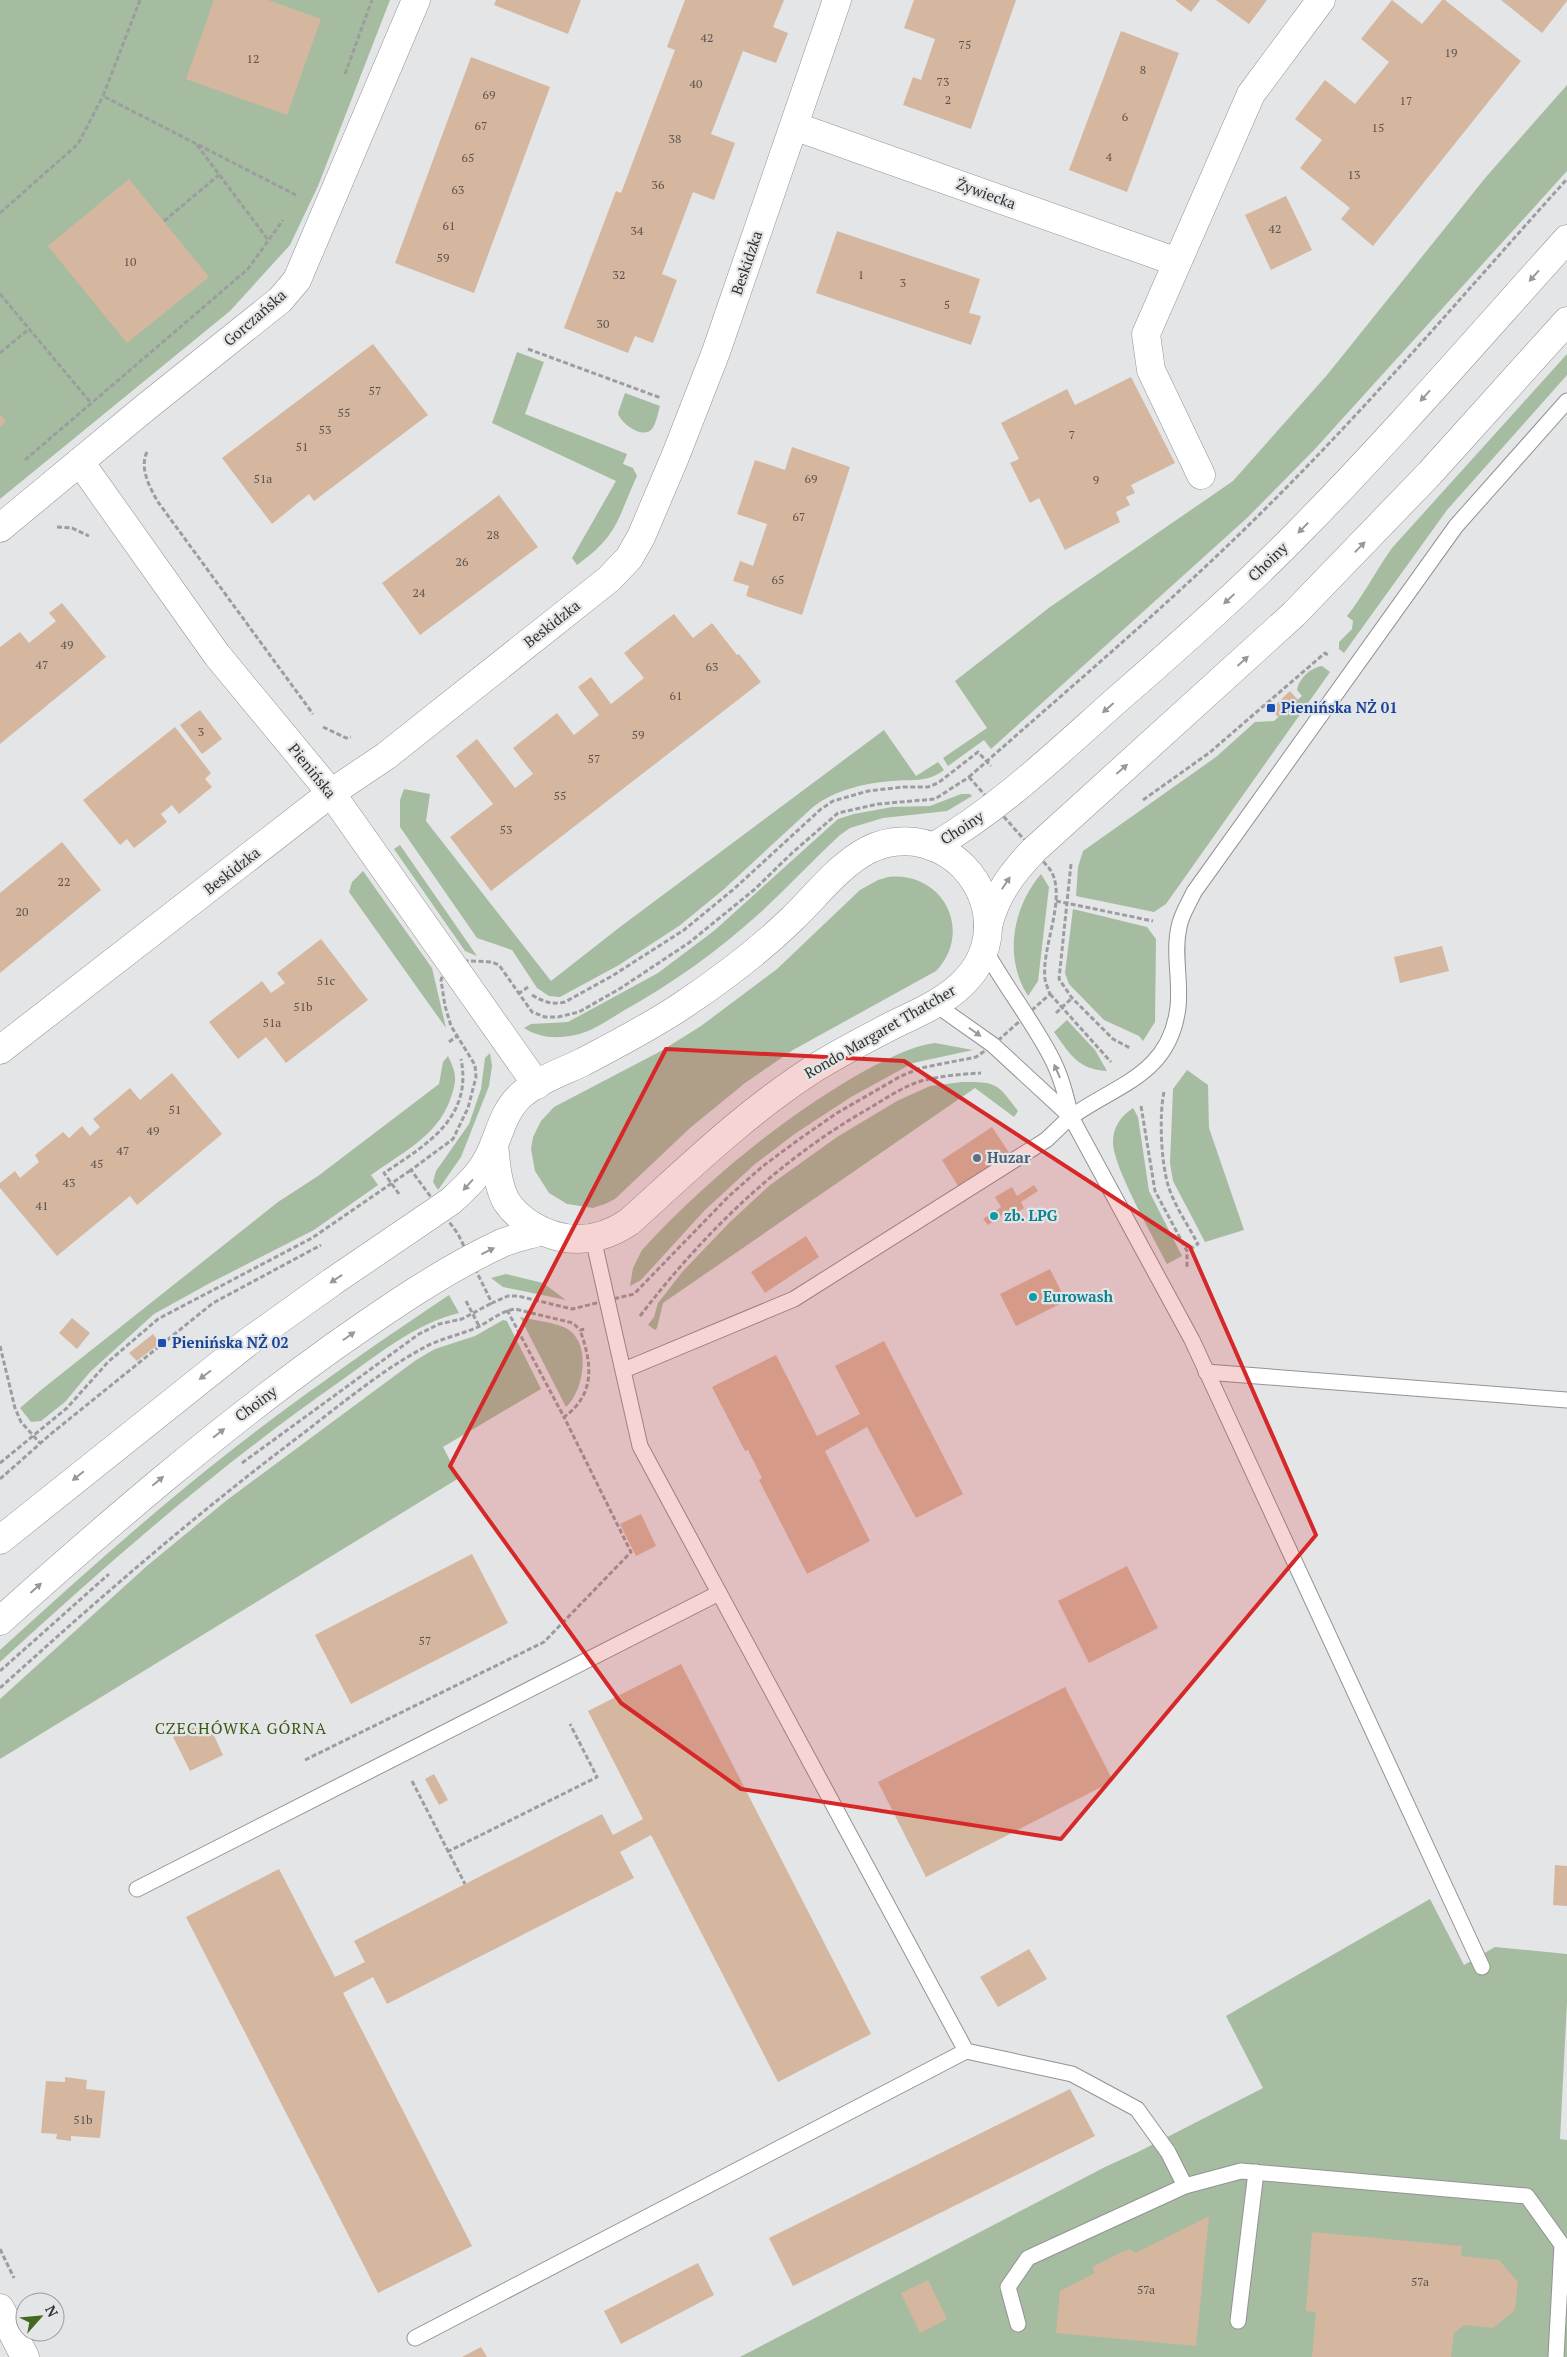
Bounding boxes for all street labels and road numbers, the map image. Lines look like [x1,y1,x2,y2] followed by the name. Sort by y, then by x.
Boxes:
[954,173,1019,213] street label: Żywiecka
[726,228,766,297] street label: Beskidzka
[219,284,290,350] street label: Gorczańska
[1243,537,1292,585] street label: Choiny
[519,595,584,652] street label: Beskidzka
[285,739,341,802] street label: Pienińska
[936,806,987,849] street label: Choiny
[199,842,264,899] street label: Beskidzka
[800,980,959,1083] street label: Rondo Margaret Thatcher
[230,1381,281,1426] street label: Choiny

